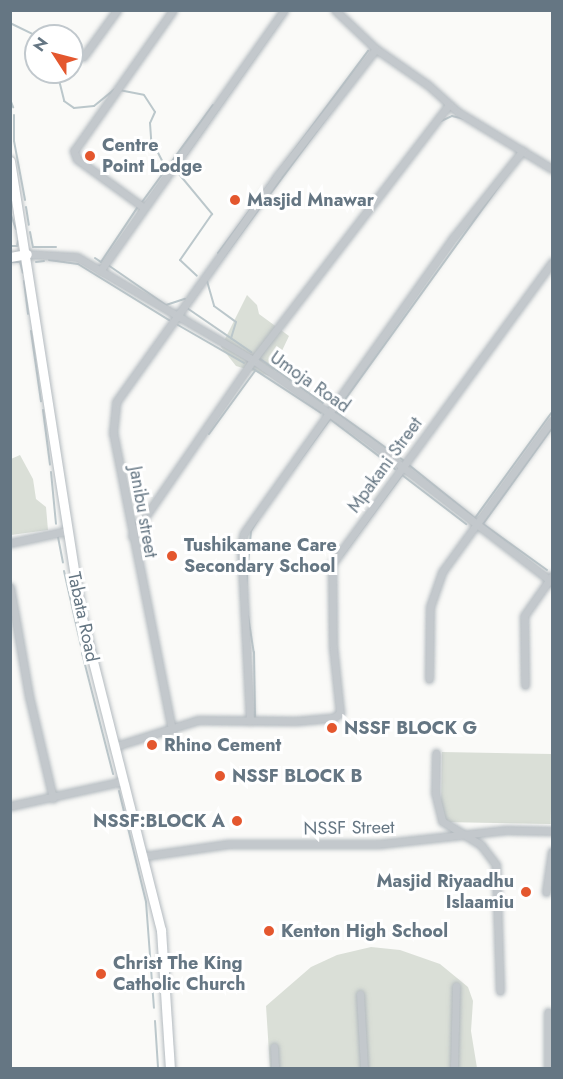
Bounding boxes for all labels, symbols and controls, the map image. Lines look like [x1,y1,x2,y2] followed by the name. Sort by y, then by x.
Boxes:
[24,24,84,84] north arrow
[28,32,54,56] text: N
[102,135,202,178] place label: Centre Point Lodge
[83,149,97,163] marker: Centre Point Lodge
[247,189,374,211] place label: Masjid Mnawar
[228,193,242,207] marker: Masjid Mnawar
[266,347,354,417] street label: Umoja Road
[343,413,427,517] street label: Mpakani Street
[124,465,162,559] street label: Janibu street
[184,535,337,578] place label: Tushikamane Care Secondary School
[165,549,179,563] marker: Tushikamane Care Secondary School
[63,570,103,664] street label: Tabata Road
[344,717,477,739] place label: NSSF BLOCK G
[325,721,339,735] marker: NSSF BLOCK G
[164,734,281,756] place label: Rhino Cement
[145,738,159,752] marker: Rhino Cement
[232,765,362,787] place label: NSSF BLOCK B
[213,769,227,783] marker: NSSF BLOCK B
[93,810,225,832] place label: NSSF:BLOCK A
[230,814,244,828] marker: NSSF:BLOCK A
[303,816,395,840] street label: NSSF Street
[377,871,514,914] place label: Masjid Riyaadhu Islaamiu
[519,885,533,899] marker: Masjid Riyaadhu Islaamiu
[281,920,448,942] place label: Kenton High School
[262,924,276,938] marker: Kenton High School
[113,953,245,996] place label: Christ The King Catholic Church
[94,967,108,981] marker: Christ The King Catholic Church

